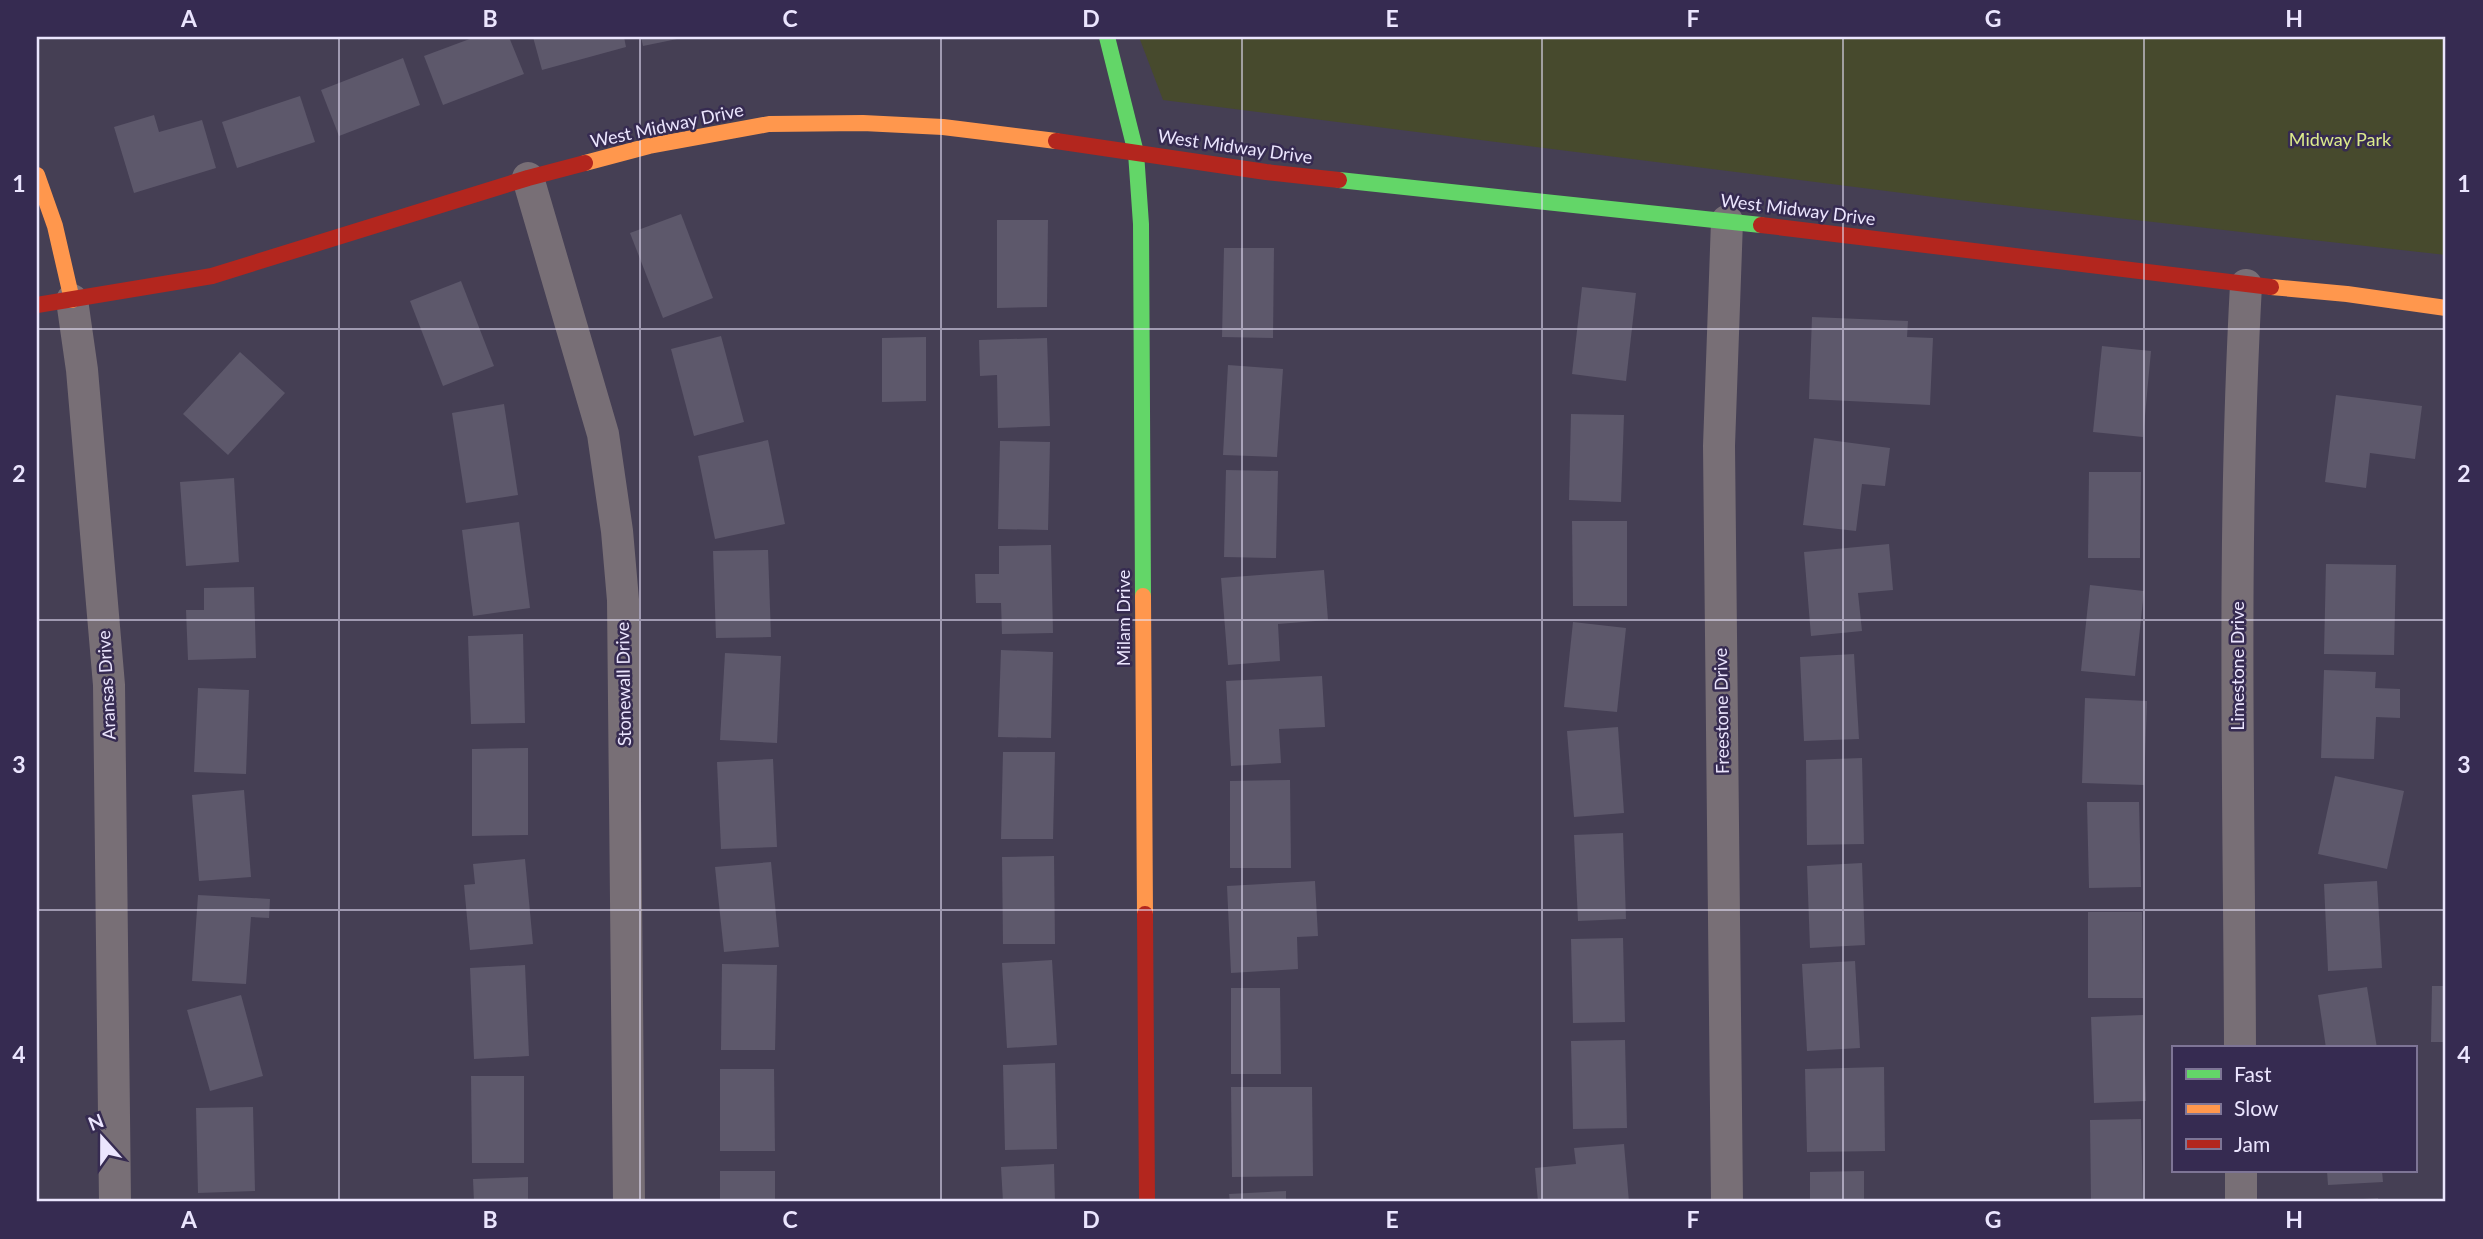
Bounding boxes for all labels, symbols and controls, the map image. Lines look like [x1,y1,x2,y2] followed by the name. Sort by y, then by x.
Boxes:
[180,4,198,32] text: A
[482,4,498,32] text: B
[782,4,798,32] text: C
[1082,4,1100,32] text: D
[1385,4,1399,32] text: E
[1686,4,1700,32] text: F
[1985,4,2001,32] text: G
[2285,4,2303,32] text: H
[588,98,745,152] street label: West Midway Drive
[1156,124,1314,168] street label: West Midway Drive
[2289,128,2392,150] park label: Midway Park
[12,169,26,197] text: 1
[2457,169,2471,197] text: 1
[1719,189,1877,229] street label: West Midway Drive
[12,459,26,487] text: 2
[2457,459,2471,487] text: 2
[1112,570,1134,666] street label: Milam Drive
[2226,601,2248,731] street label: Limestone Drive
[611,622,635,746] street label: Stonewall Drive
[92,630,120,740] street label: Aransas Drive
[1709,648,1733,774] street label: Freestone Drive
[12,750,26,778] text: 3
[2457,750,2471,778] text: 3
[12,1040,26,1068] text: 4
[2457,1040,2471,1068] text: 4
[2172,1046,2416,1172] legend
[2234,1061,2272,1086] text: Fast
[2234,1095,2279,1120] text: Slow
[66,1102,136,1172] north arrow
[85,1108,107,1135] text: N
[2234,1131,2270,1156] text: Jam
[180,1205,198,1233] text: A
[482,1205,498,1233] text: B
[782,1205,798,1233] text: C
[1082,1205,1100,1233] text: D
[1385,1205,1399,1233] text: E
[1686,1205,1700,1233] text: F
[1985,1205,2001,1233] text: G
[2285,1205,2303,1233] text: H

